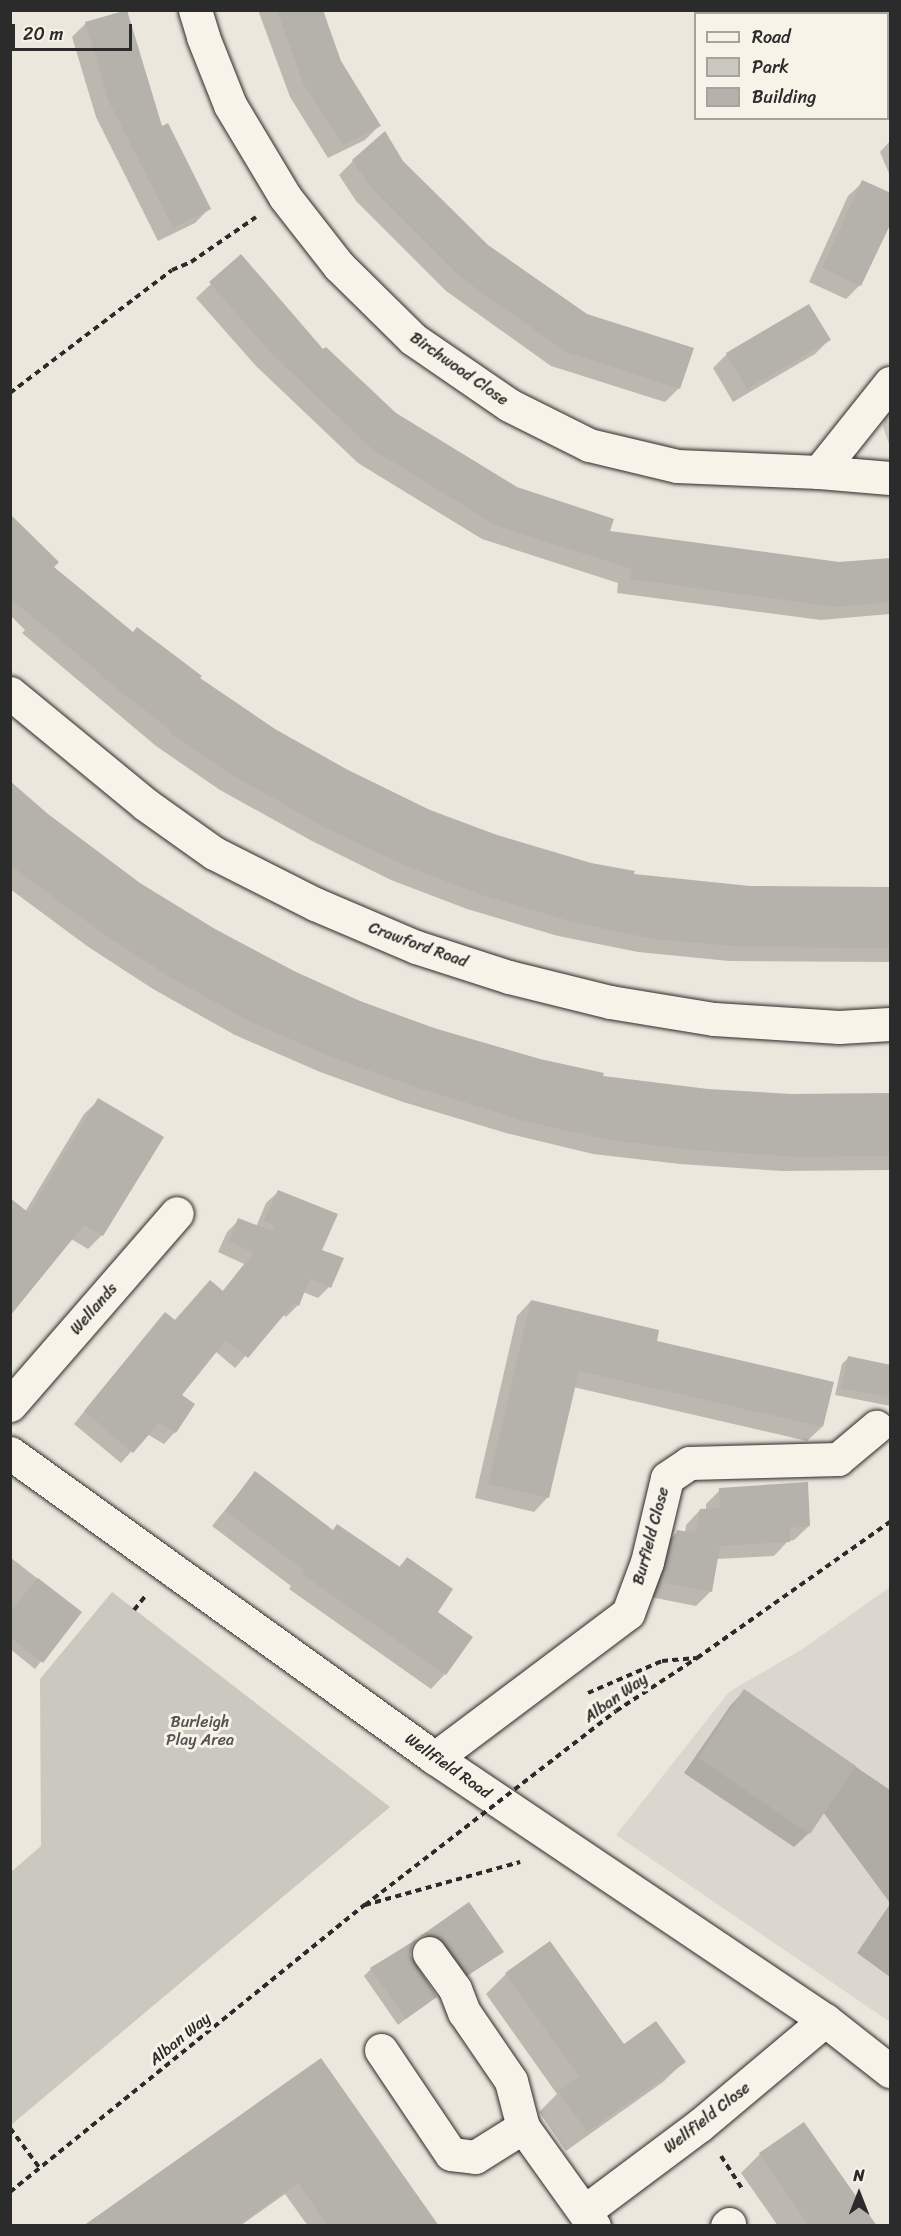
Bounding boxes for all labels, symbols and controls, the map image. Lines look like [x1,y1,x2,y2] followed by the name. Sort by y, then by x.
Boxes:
[15,12,135,50] scale bar
[694,12,889,120] legend
[23,18,63,50] text: 20 m
[752,21,791,53] text: Road
[752,51,789,83] text: Park
[752,81,816,113] text: Building
[406,328,512,410] street label: Birchwood Close
[366,918,470,972] street label: Crawford Road
[66,1279,122,1339] street label: Wellands
[629,1485,673,1587] street label: Burfield Close
[581,1669,651,1727] street label: Alban Way
[166,1712,234,1750] park label: Burleigh Play Area
[401,1729,495,1803] street label: Wellfield Road
[146,2009,214,2069] street label: Alban Way
[660,2078,754,2158] street label: Wellfield Close
[853,2161,865,2190] text: N
[829,2164,889,2224] north arrow

